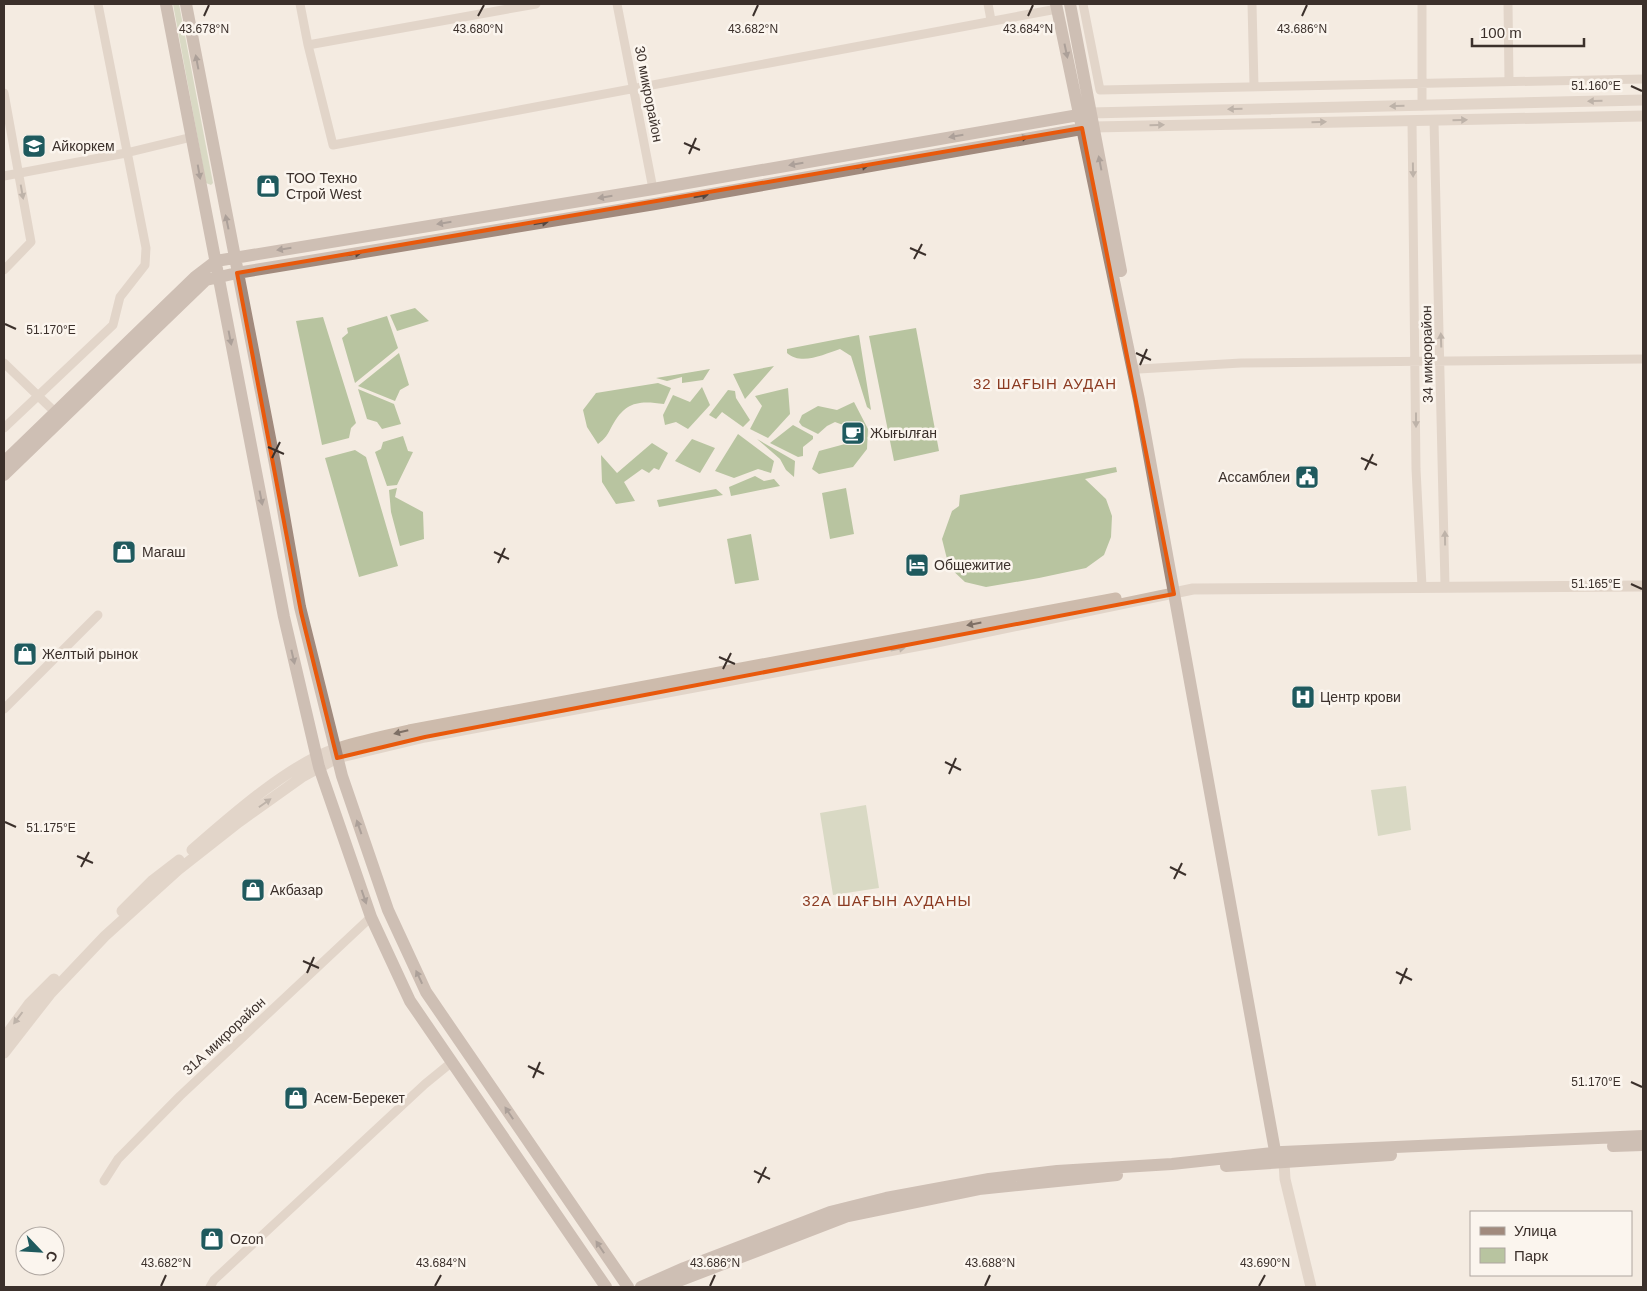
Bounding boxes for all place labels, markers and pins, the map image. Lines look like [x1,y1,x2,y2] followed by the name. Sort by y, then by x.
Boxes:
[21,133,47,159] school or university icon: Айкоркем
[52,138,115,154] place label: Айкоркем
[286,170,362,202] place label: ТОО Техно Строй West
[255,173,281,199] shop icon: ТОО Техно Строй West
[840,420,866,446] cafe icon: Жығылған
[870,425,937,441] place label: Жығылған
[1294,464,1320,490] public building icon: Ассамблеи
[1218,469,1290,485] place label: Ассамблеи
[111,539,137,565] shop icon: Магаш
[142,544,185,560] place label: Магаш
[904,552,930,578] hotel icon: Общежитие
[934,557,1011,573] place label: Общежитие
[12,641,38,667] shop icon: Желтый рынок
[42,646,139,662] place label: Желтый рынок
[1290,684,1316,710] hospital icon: Центр крови
[1320,689,1401,705] place label: Центр крови
[240,877,266,903] shop icon: Акбазар
[270,882,323,898] place label: Акбазар
[283,1085,309,1111] shop icon: Асем-Берекет
[314,1090,406,1106] place label: Асем-Берекет
[199,1226,225,1252] shop icon: Ozon
[230,1231,263,1247] place label: Ozon

